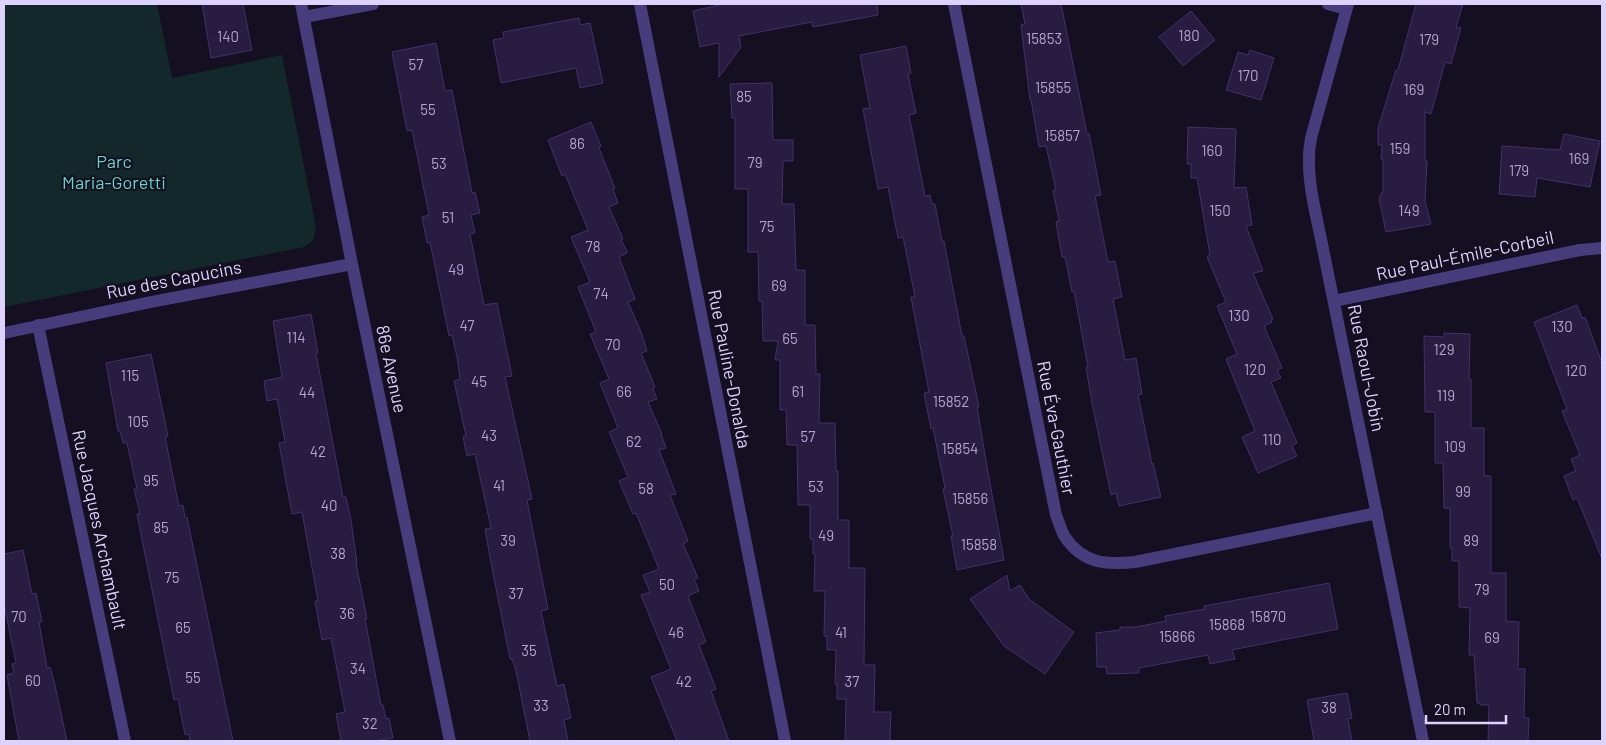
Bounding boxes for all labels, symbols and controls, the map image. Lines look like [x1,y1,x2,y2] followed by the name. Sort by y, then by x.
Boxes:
[1178,26,1200,44] house number: 180
[217,27,239,45] house number: 140
[1026,29,1062,47] house number: 15853
[1419,30,1439,48] house number: 179
[409,55,423,73] house number: 57
[1238,66,1258,84] house number: 170
[1035,78,1071,96] house number: 15855
[1404,80,1424,98] house number: 169
[736,87,752,105] house number: 85
[420,100,436,118] house number: 55
[1044,126,1080,144] house number: 15857
[569,134,585,152] house number: 86
[1390,139,1410,157] house number: 159
[1201,141,1223,159] house number: 160
[1569,149,1589,167] house number: 169
[62,150,166,193] park label: Parc Maria-Goretti
[748,153,762,171] house number: 79
[431,154,447,172] house number: 53
[1509,161,1529,179] house number: 179
[1209,201,1231,219] house number: 150
[1398,201,1420,219] house number: 149
[442,208,454,226] house number: 51
[760,217,774,235] house number: 75
[1374,225,1556,285] street label: Rue Paul-Émile-Corbeil
[586,237,600,255] house number: 78
[104,255,243,303] street label: Rue des Capucins
[448,260,464,278] house number: 49
[771,276,787,294] house number: 69
[593,284,609,302] house number: 74
[704,288,756,450] street label: Rue Pauline-Donalda
[1344,302,1390,433] street label: Rue Raoul-Jobin
[1228,306,1250,324] house number: 130
[460,316,474,334] house number: 47
[1551,317,1573,335] house number: 130
[372,323,412,415] street label: 86e Avenue
[287,328,305,346] house number: 114
[782,329,798,347] house number: 65
[605,335,621,353] house number: 70
[1433,340,1455,358] house number: 129
[1033,359,1081,497] street label: Rue Éva-Gauthier
[1244,360,1266,378] house number: 120
[1565,361,1587,379] house number: 120
[121,366,139,384] house number: 115
[471,372,487,390] house number: 45
[616,382,632,400] house number: 66
[792,382,804,400] house number: 61
[299,383,315,401] house number: 44
[1437,386,1455,404] house number: 119
[933,392,969,410] house number: 15852
[127,412,149,430] house number: 105
[481,426,497,444] house number: 43
[801,427,815,445] house number: 57
[68,428,132,632] street label: Rue Jacques Archambault
[1262,430,1282,448] house number: 110
[626,432,642,450] house number: 62
[1444,437,1466,455] house number: 109
[942,439,978,457] house number: 15854
[310,442,326,460] house number: 42
[143,471,159,489] house number: 95
[493,476,505,494] house number: 41
[808,477,824,495] house number: 53
[638,479,654,497] house number: 58
[1455,482,1471,500] house number: 99
[952,489,988,507] house number: 15856
[321,496,337,514] house number: 40
[153,518,169,536] house number: 85
[818,526,834,544] house number: 49
[500,531,516,549] house number: 39
[1463,531,1479,549] house number: 89
[961,535,997,553] house number: 15858
[330,544,346,562] house number: 38
[165,568,179,586] house number: 75
[659,575,675,593] house number: 50
[1475,580,1489,598] house number: 79
[509,584,523,602] house number: 37
[339,604,355,622] house number: 36
[11,607,27,625] house number: 70
[1250,607,1286,625] house number: 15870
[1209,615,1245,633] house number: 15868
[175,618,191,636] house number: 65
[668,623,684,641] house number: 46
[835,623,847,641] house number: 41
[1159,627,1195,645] house number: 15866
[1484,628,1500,646] house number: 69
[521,641,537,659] house number: 35
[350,659,366,677] house number: 34
[185,668,201,686] house number: 55
[25,671,41,689] house number: 60
[676,672,692,690] house number: 42
[845,672,859,690] house number: 37
[1426,692,1506,724] scale bar
[533,696,549,714] house number: 33
[1321,698,1337,716] house number: 38
[1434,700,1466,718] text: 20 m
[362,714,378,732] house number: 32

